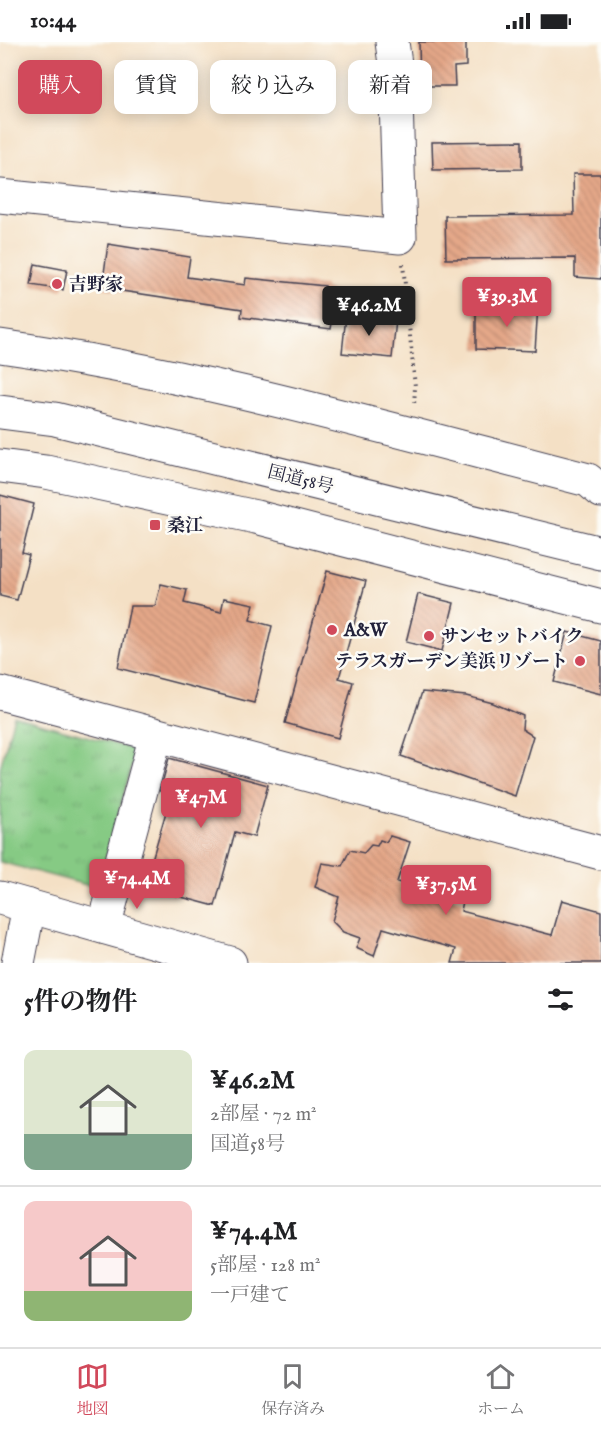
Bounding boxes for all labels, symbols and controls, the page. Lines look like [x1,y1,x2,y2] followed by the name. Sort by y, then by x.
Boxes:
[30,7,76,35] text: 10:44
[18,60,102,114] chip: 購入
[114,60,198,114] chip: 賃貸
[210,60,336,114] chip: 絞り込み
[348,60,432,114] chip: 新着
[69,274,123,297] place label: 吉野家
[50,277,64,291] marker: 吉野家
[458,277,556,328] pin: ¥39.3M
[476,284,538,309] text: ¥39.3M
[320,286,418,337] pin: ¥46.2M
[336,293,402,318] text: ¥46.2M
[265,461,336,500] street label: 国道58号
[167,515,203,538] place label: 桑江
[148,518,162,532] marker: 桑江
[343,620,389,643] place label: A&W
[325,623,339,637] marker: A&W
[441,626,583,649] place label: サンセットバイク
[422,629,436,643] marker: サンセットバイク
[335,651,568,674] place label: テラスガーデン美浜リゾート
[573,654,587,668] marker: テラスガーデン美浜リゾート
[165,778,237,829] pin: ¥47M
[175,785,227,810] text: ¥47M
[88,859,186,910] pin: ¥74.4M
[397,865,495,916] pin: ¥37.5M
[103,866,171,891] text: ¥74.4M
[415,872,477,897] text: ¥37.5M
[544,983,577,1016] icon: filters
[24,986,137,1019] text: 5件の物件
[210,1064,295,1097] text: ¥46.2M
[72,1074,144,1146] icon: home
[210,1102,317,1127] text: 2部屋 · 72 m²
[210,1132,285,1157] text: 国道58号
[210,1215,297,1248] text: ¥74.4M
[72,1225,144,1297] icon: home
[210,1253,320,1278] text: 5部屋 · 128 m²
[210,1283,290,1308] text: 一戸建て
[76,1360,109,1420] tab: 地図
[261,1360,325,1420] tab: 保存済み
[477,1360,525,1420] tab: ホーム

